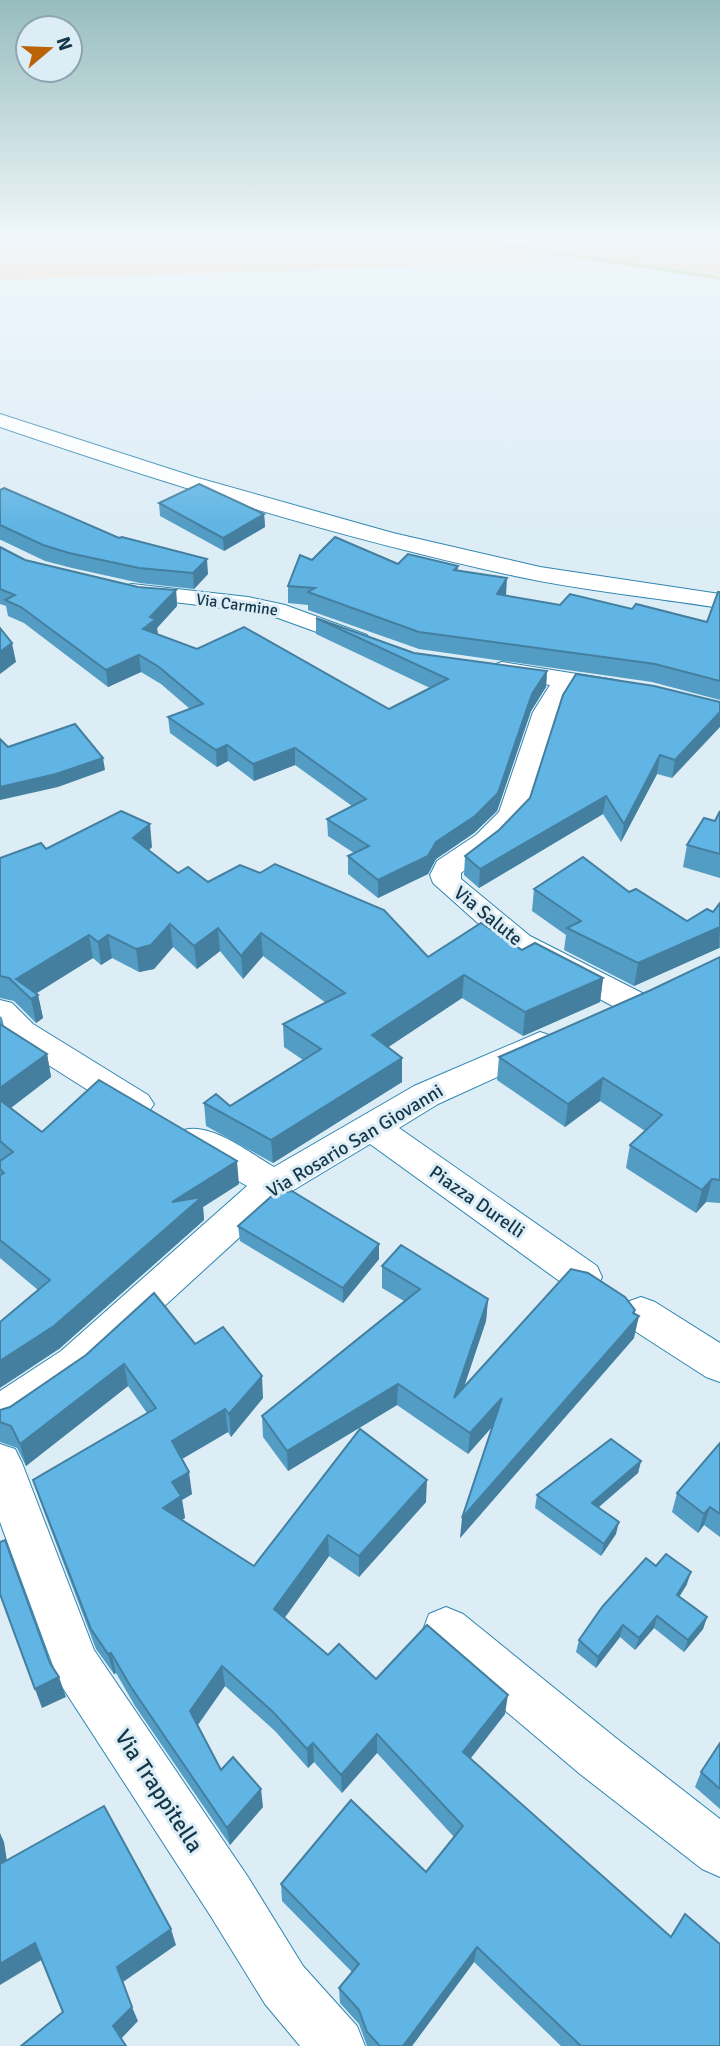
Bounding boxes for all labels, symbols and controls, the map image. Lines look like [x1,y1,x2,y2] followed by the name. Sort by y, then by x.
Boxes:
[14,14,84,84] north arrow
[51,34,78,54] text: N
[195,589,279,621] street label: Via Carmine
[449,881,527,951] street label: Via Salute
[263,1079,447,1203] street label: Via Rosario San Giovanni
[425,1160,529,1244] street label: Piazza Durelli
[108,1724,210,1858] street label: Via Trappitella

